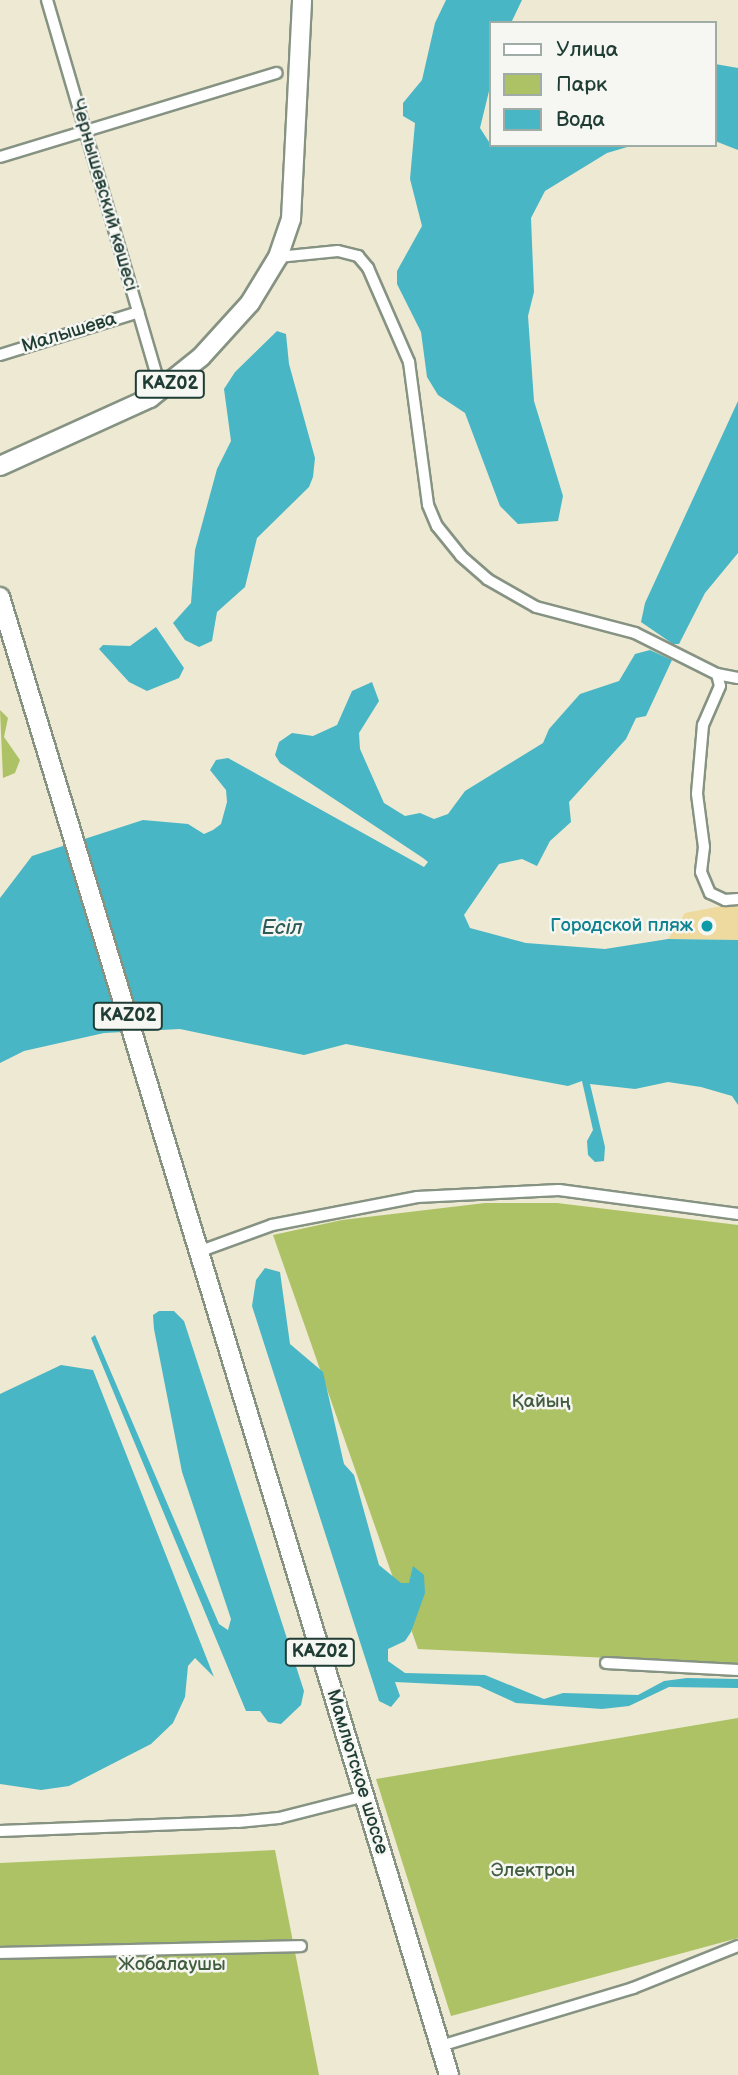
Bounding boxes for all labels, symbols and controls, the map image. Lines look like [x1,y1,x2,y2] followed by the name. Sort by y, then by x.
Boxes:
[490,21,717,147] legend
[556,37,618,62] text: Улица
[556,72,607,97] text: Парк
[66,96,142,294] street label: Чернышевский көшесі
[556,107,605,132] text: Вода
[19,308,119,358] street label: Малышева
[133,370,207,398] road number: KAZ02
[261,915,303,941] water label: Есіл
[550,915,693,937] place label: Городской пляж
[699,918,715,934] marker: Городской пляж
[91,1001,165,1030] road number: KAZ02
[512,1391,570,1413] park label: Қайың
[283,1638,357,1666] road number: KAZ02
[321,1687,393,1857] street label: Мамлютское шоссе
[491,1860,575,1882] park label: Электрон
[118,1954,226,1976] park label: Жобалаушы

